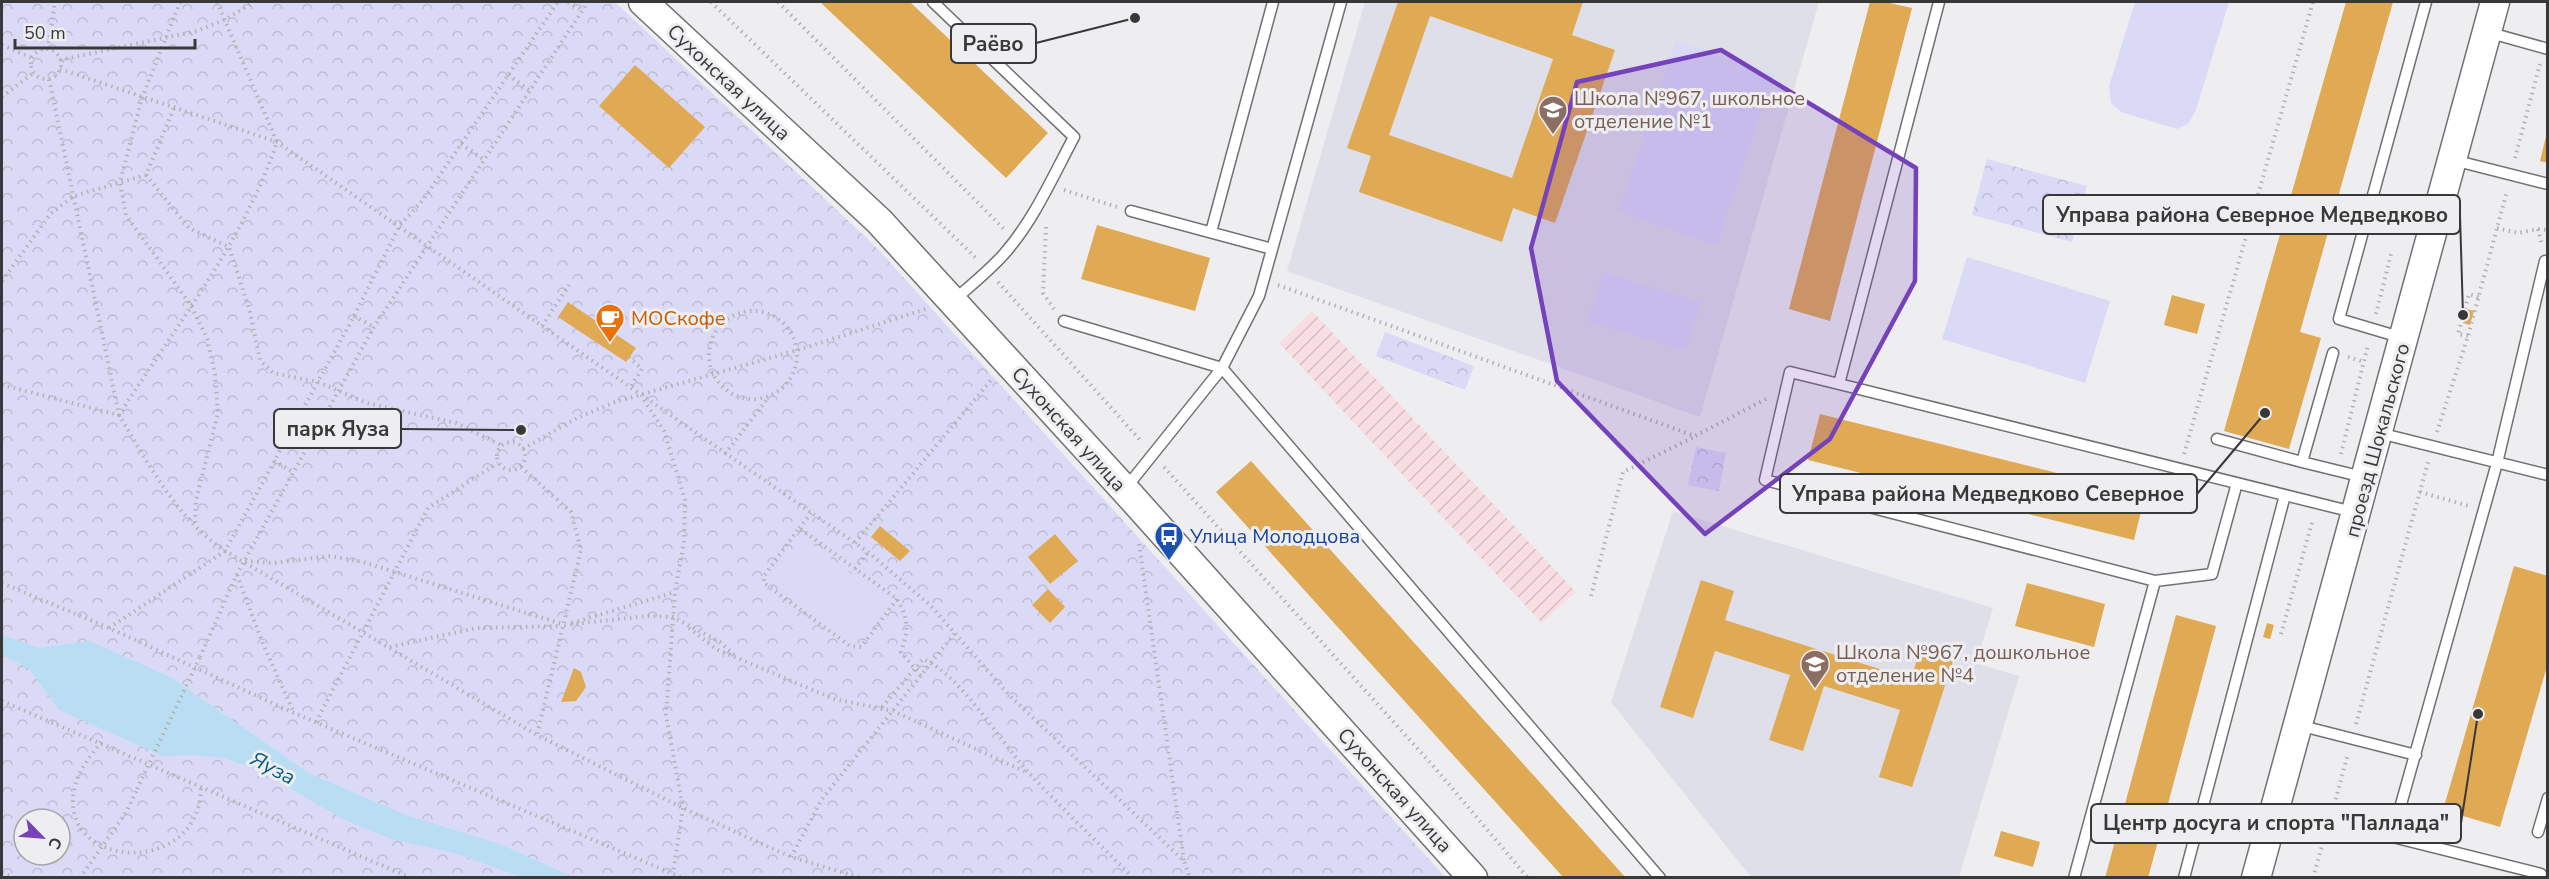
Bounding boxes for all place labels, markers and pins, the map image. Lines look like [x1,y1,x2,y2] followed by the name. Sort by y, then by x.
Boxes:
[951,24,1036,63] callout: Раёво
[1574,85,1805,135] place label: Школа №967, школьное отделение №1
[1537,94,1569,136] school or university icon: Школа №967, школьное отделение №1
[2043,195,2460,234] callout: Управа района Северное Медведково
[594,302,626,344] cafe icon: МОСкофе
[631,305,725,332] place label: МОСкофе
[274,409,401,448] callout: парк Яуза
[1780,474,2197,513] callout: Управа района Медведково Северное
[1153,520,1185,562] bus stop icon: Улица Молодцова
[1189,523,1360,550] place label: Улица Молодцова
[1836,639,2090,689] place label: Школа №967, дошкольное отделение №4
[1799,648,1831,690] school or university icon: Школа №967, дошкольное отделение №4
[2091,804,2461,843] callout: Центр досуга и спорта "Паллада"

